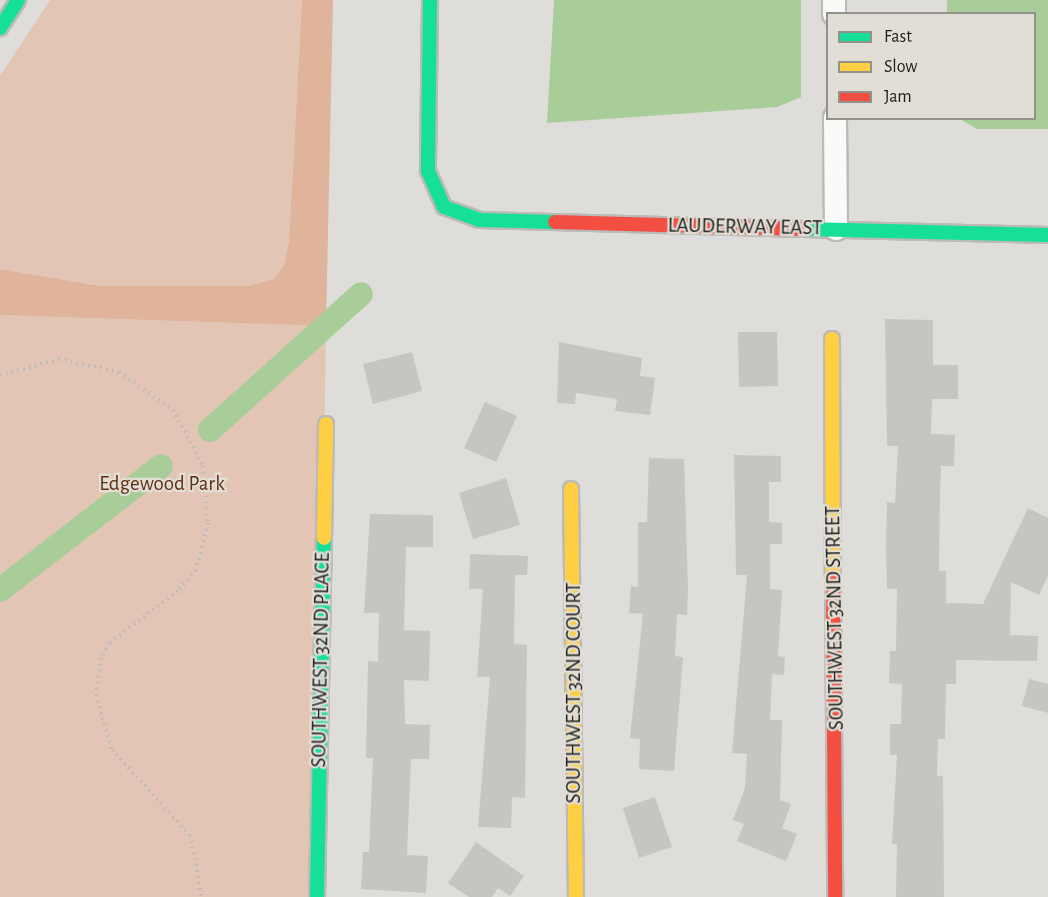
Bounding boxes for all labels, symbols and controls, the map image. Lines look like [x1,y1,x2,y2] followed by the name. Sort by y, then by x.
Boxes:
[826,12,1036,120] legend
[884,28,912,46] text: Fast
[884,58,917,76] text: Slow
[884,88,912,106] text: Jam
[667,213,823,241] street label: LAUDERWAY EAST
[99,471,225,497] park label: Edgewood Park
[820,506,850,730] street label: SOUTHWEST 32ND STREET
[307,552,335,768] street label: SOUTHWEST 32ND PLACE
[561,582,587,804] street label: SOUTHWEST 32ND COURT

